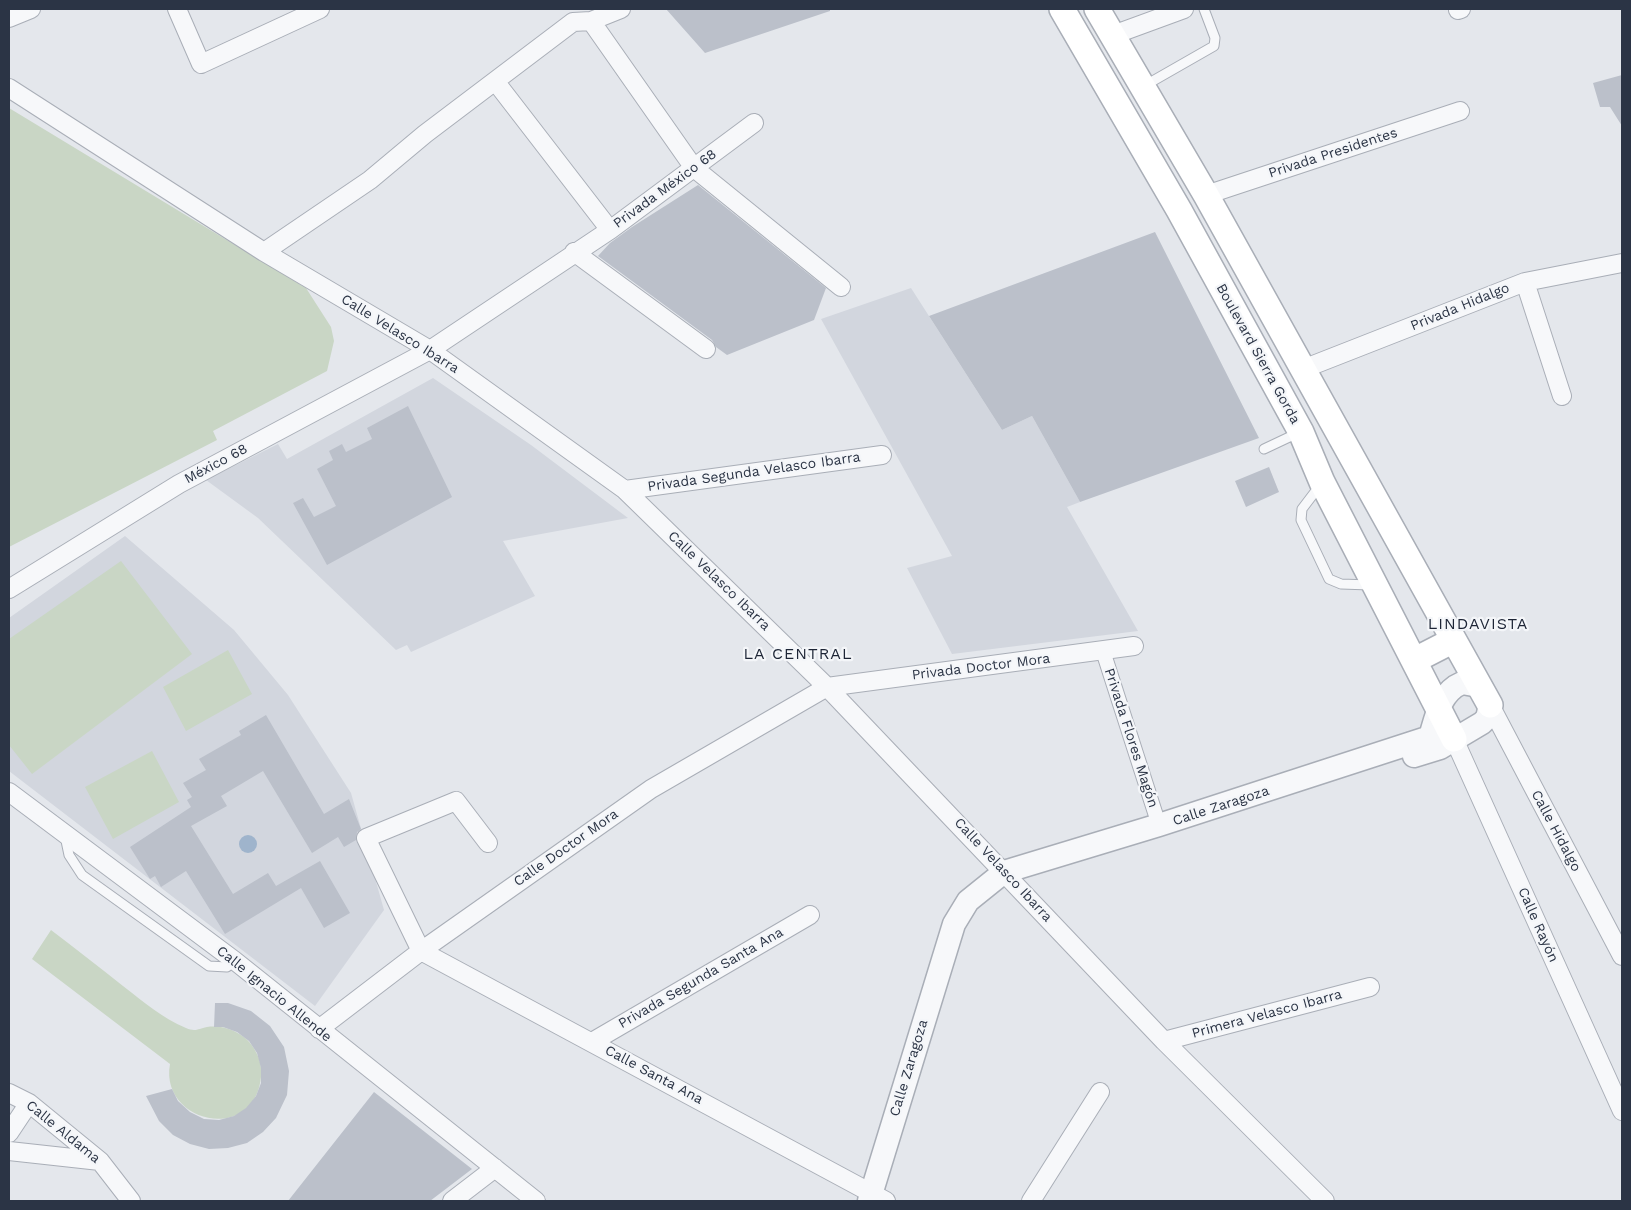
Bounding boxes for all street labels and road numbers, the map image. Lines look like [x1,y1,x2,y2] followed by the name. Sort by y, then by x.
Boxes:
[1266,124,1400,182] street label: Privada Presidentes
[610,146,720,232] street label: Privada México 68
[1408,279,1512,335] street label: Privada Hidalgo
[1212,281,1304,427] street label: Boulevard Sierra Gorda
[338,291,462,377] street label: Calle Velasco Ibarra
[182,440,250,488] street label: México 68
[646,449,862,495] street label: Privada Segunda Velasco Ibarra
[664,528,774,634] street label: Calle Velasco Ibarra
[911,650,1051,684] street label: Privada Doctor Mora
[1100,666,1162,810] street label: Privada Flores Magón
[1171,783,1271,829] street label: Calle Zaragoza
[1528,787,1584,875] street label: Calle Hidalgo
[511,806,621,890] street label: Calle Doctor Mora
[950,815,1056,925] street label: Calle Velasco Ibarra
[1514,885,1562,965] street label: Calle Rayón
[616,924,786,1032] street label: Privada Segunda Santa Ana
[213,942,335,1046] street label: Calle Ignacio Allende
[1190,986,1344,1042] street label: Primera Velasco Ibarra
[886,1018,932,1118] street label: Calle Zaragoza
[602,1042,706,1108] street label: Calle Santa Ana
[23,1097,103,1167] street label: Calle Aldama

